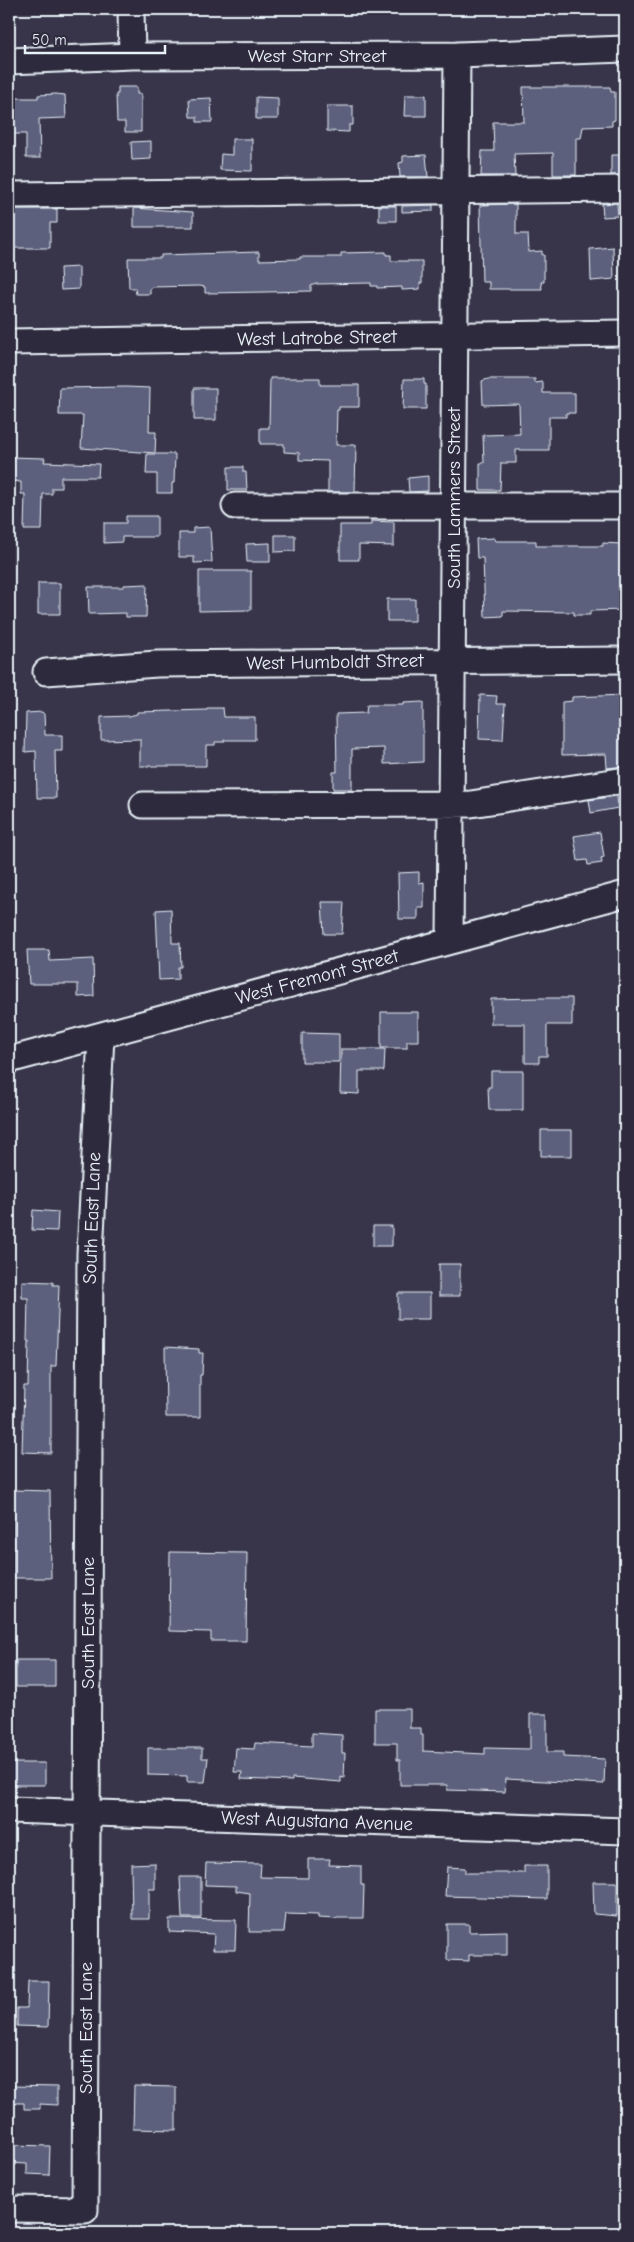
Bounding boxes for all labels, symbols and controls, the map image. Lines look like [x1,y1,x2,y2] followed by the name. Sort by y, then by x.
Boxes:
[25,22,165,54] scale bar
[32,31,67,49] text: 50 m
[248,45,387,67] street label: West Starr Street
[237,326,398,350] street label: West Latrobe Street
[443,407,465,589] street label: South Lammers Street
[246,649,424,675] street label: West Humboldt Street
[233,945,401,1009] street label: West Fremont Street
[79,1152,105,1284] street label: South East Lane
[77,1557,99,1689] street label: South East Lane
[221,1807,413,1835] street label: West Augustana Avenue
[75,1962,97,2094] street label: South East Lane

